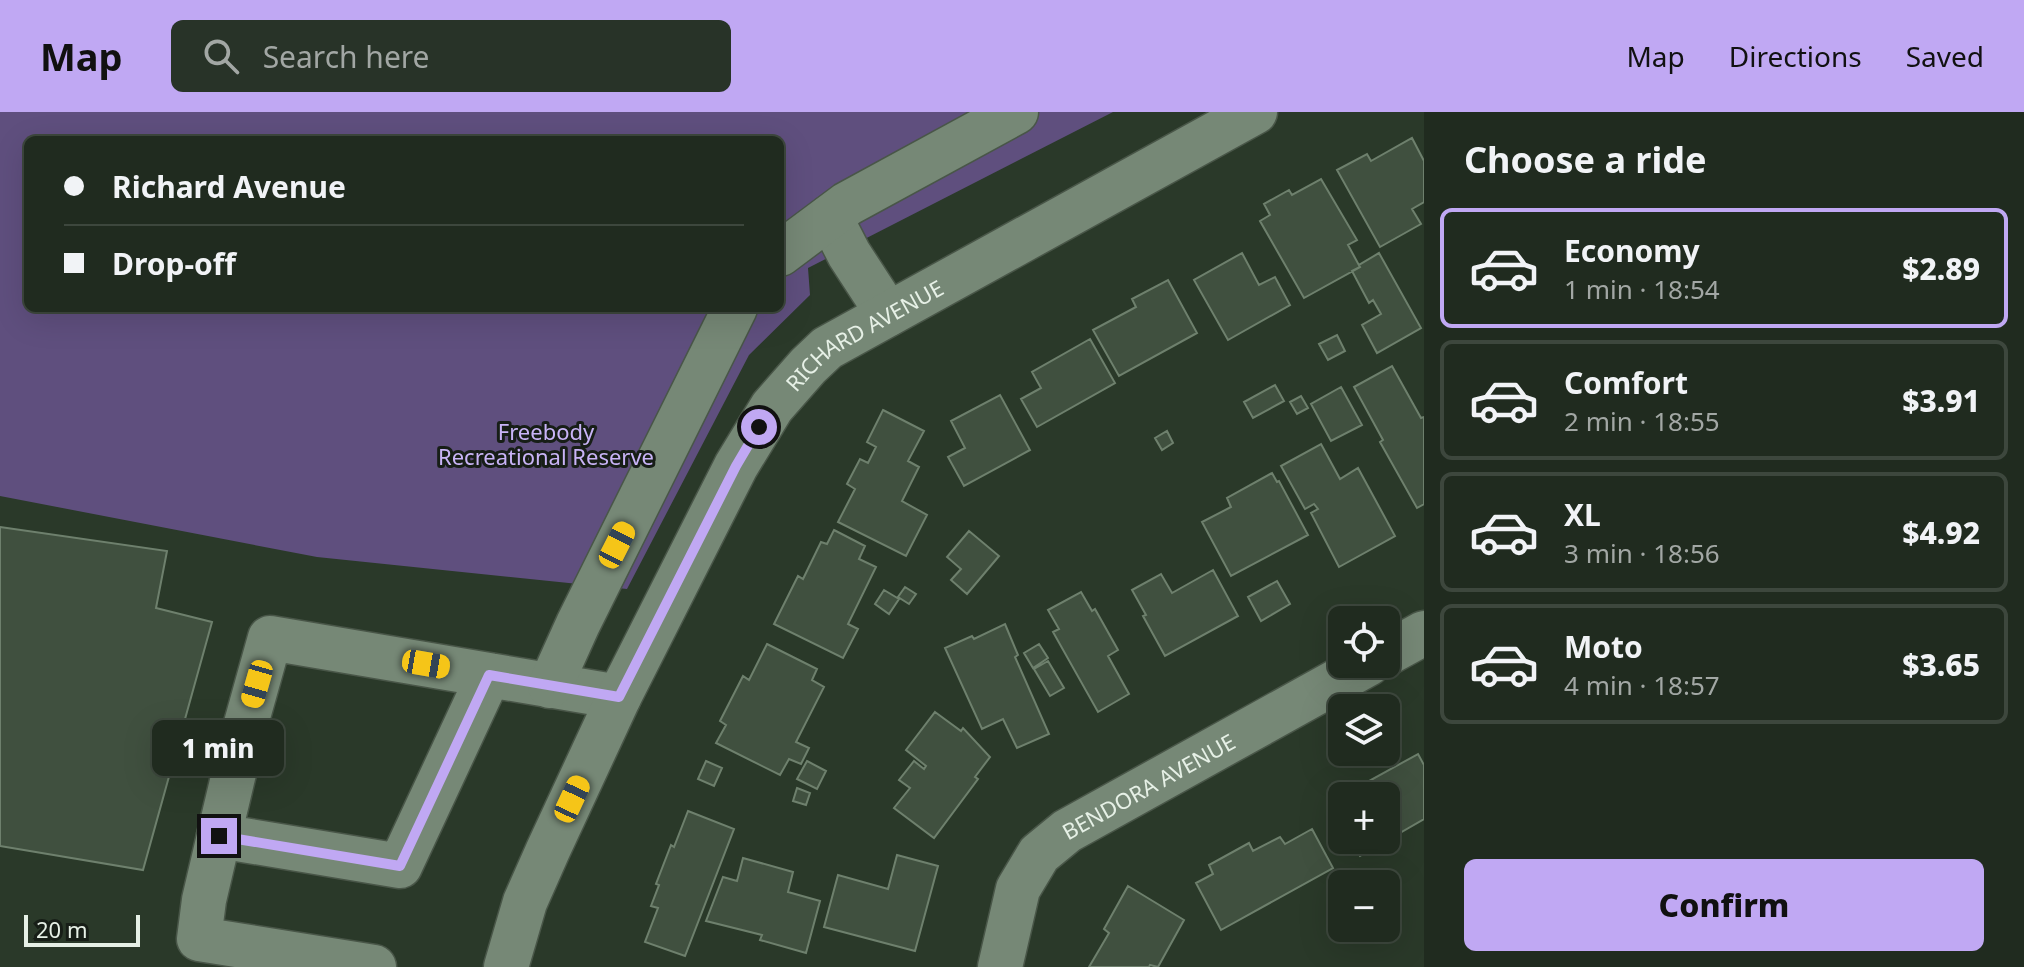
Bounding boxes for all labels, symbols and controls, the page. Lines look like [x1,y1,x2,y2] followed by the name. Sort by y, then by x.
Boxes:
[171,20,731,92] search box
[40,30,123,82] text: Map
[199,34,243,78] icon: search
[263,36,430,77] text: Search here
[1626,37,1685,75] text: Map
[1729,37,1862,75] text: Directions
[1906,37,1984,75] text: Saved
[1464,135,1706,184] text: Choose a ride
[112,166,346,207] text: Richard Avenue
[1564,230,1700,271] text: Economy
[1468,232,1540,304] icon: car
[112,243,236,284] text: Drop-off
[1902,248,1980,289] text: $2.89
[1564,271,1720,307] text: 1 min · 18:54
[778,272,948,397] street label: RICHARD AVENUE
[1564,362,1688,403] text: Comfort
[1468,364,1540,436] icon: car
[1902,380,1980,421] text: $3.91
[1564,403,1720,439] text: 2 min · 18:55
[741,409,777,445] route start
[438,416,654,471] park label: Freebody Recreational Reserve
[1564,494,1601,535] text: XL
[1468,496,1540,568] icon: car
[1902,512,1980,553] text: $4.92
[595,518,639,572] car
[1564,535,1720,571] text: 3 min · 18:56
[1328,606,1400,942] map controls
[1328,606,1400,678] button: locate
[1564,626,1643,667] text: Moto
[1468,628,1540,700] icon: car
[1902,644,1980,685] text: $3.65
[400,648,452,680] car
[239,658,275,710] car
[1564,667,1720,703] text: 4 min · 18:57
[1328,694,1400,766] button: layers
[153,720,285,776] callout: 1 min
[1056,726,1240,846] street label: BENDORA AVENUE
[182,730,254,766] text: 1 min
[551,772,593,826] car
[1328,782,1400,854] button: +
[201,818,237,854] route end
[1464,859,1984,951] button: Confirm
[1328,870,1400,942] button: −
[24,911,140,947] scale bar
[36,914,87,944] text: 20 m

